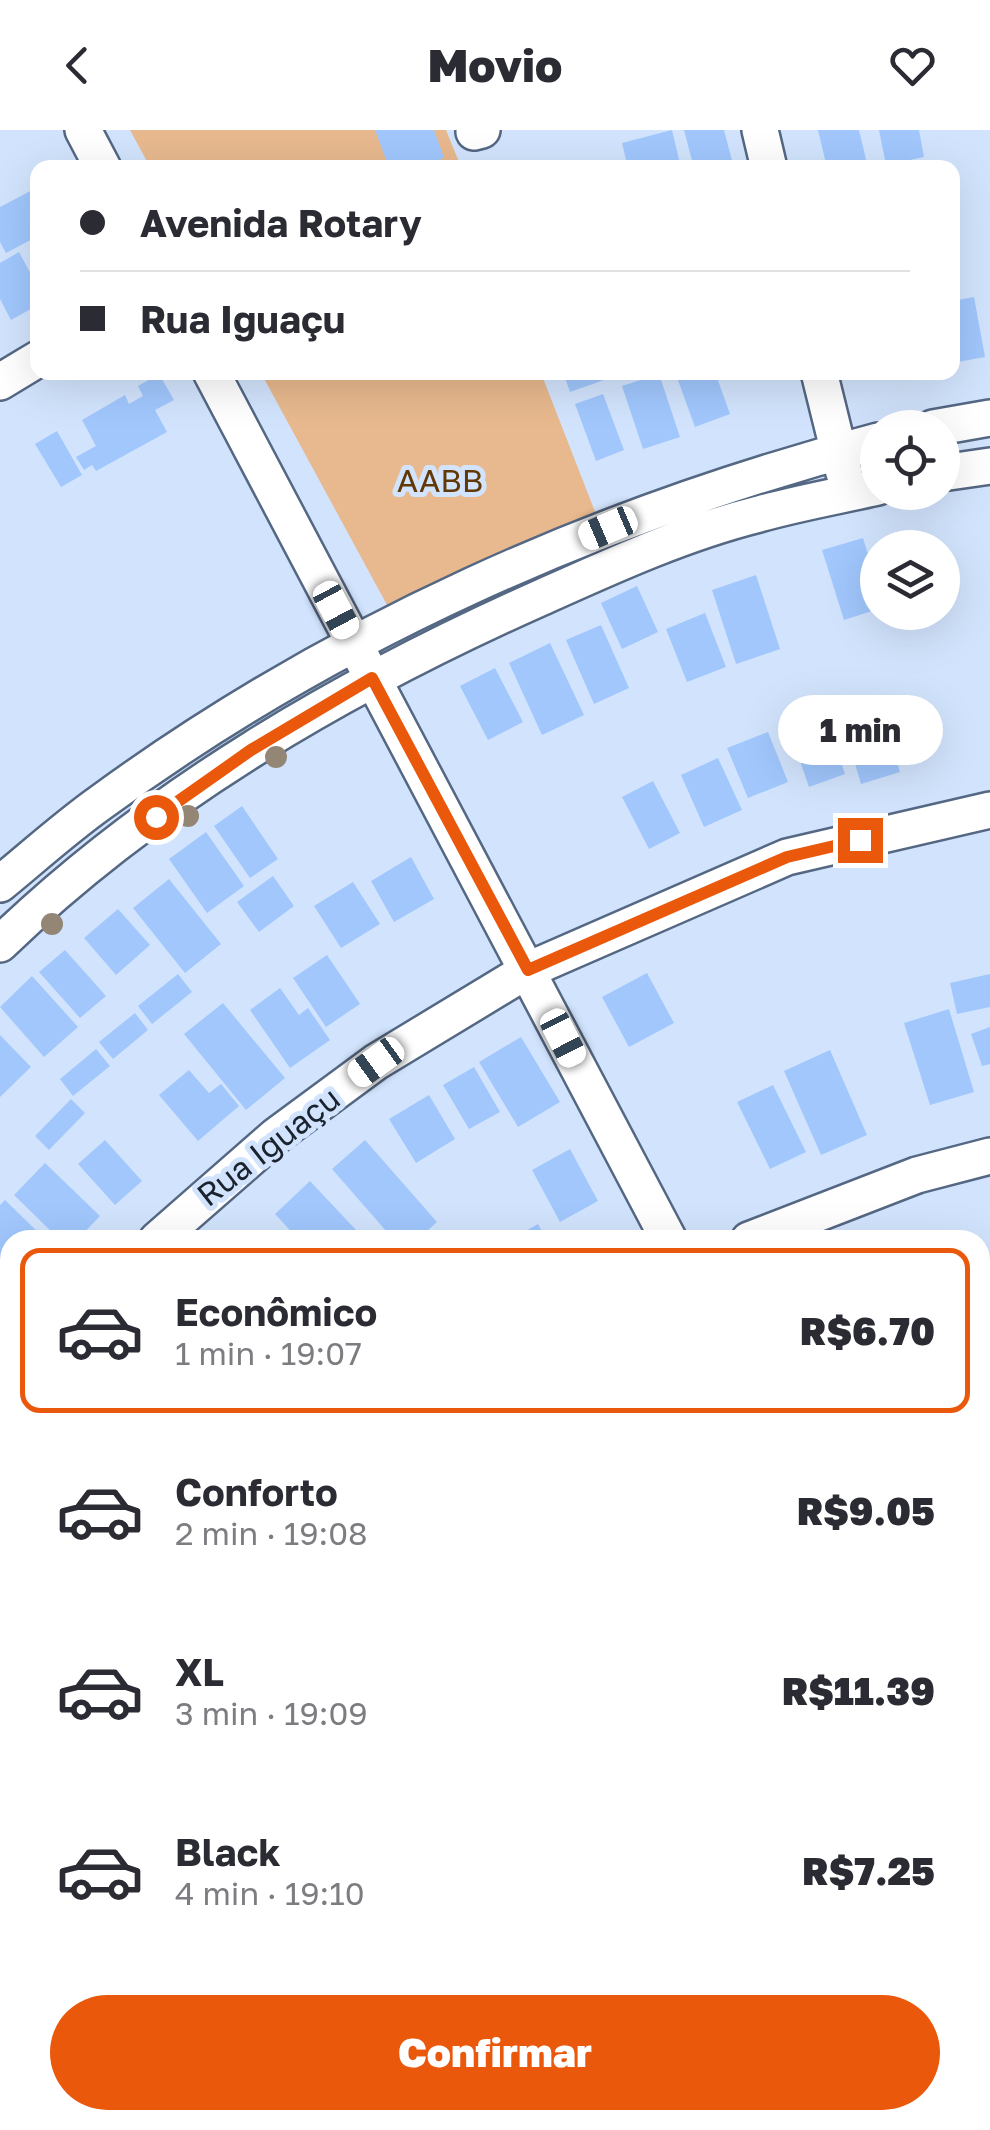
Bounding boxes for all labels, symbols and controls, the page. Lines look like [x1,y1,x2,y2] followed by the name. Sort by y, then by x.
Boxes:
[50,38,105,93] icon: back
[428,38,562,92] text: Movio
[885,38,940,93] icon: heart
[140,200,422,245] text: Avenida Rotary
[140,296,345,341] text: Rua Iguaçu
[860,410,960,630] map controls
[860,410,960,510] button: locate
[397,461,483,499] park label: AABB
[575,502,641,554] car
[860,530,960,630] button: layers
[309,576,363,644] car
[778,695,942,765] callout: 1 min
[820,711,901,749] text: 1 min
[134,795,179,840] route start
[838,818,883,863] route end
[536,1004,590,1072] car
[343,1032,409,1092] car
[189,1079,347,1213] street label: Rua Iguaçu
[55,1286,145,1376] icon: car
[175,1289,377,1334] text: Econômico
[800,1308,935,1353] text: R$6.70
[175,1334,362,1372] text: 1 min · 19:07
[55,1466,145,1556] icon: car
[175,1469,338,1514] text: Conforto
[797,1488,935,1533] text: R$9.05
[175,1514,368,1552] text: 2 min · 19:08
[55,1646,145,1736] icon: car
[175,1649,224,1694] text: XL
[782,1668,935,1713] text: R$11.39
[175,1694,368,1732] text: 3 min · 19:09
[55,1826,145,1916] icon: car
[175,1829,280,1874] text: Black
[802,1848,935,1893] text: R$7.25
[175,1874,365,1912] text: 4 min · 19:10
[50,1995,940,2110] button: Confirmar

